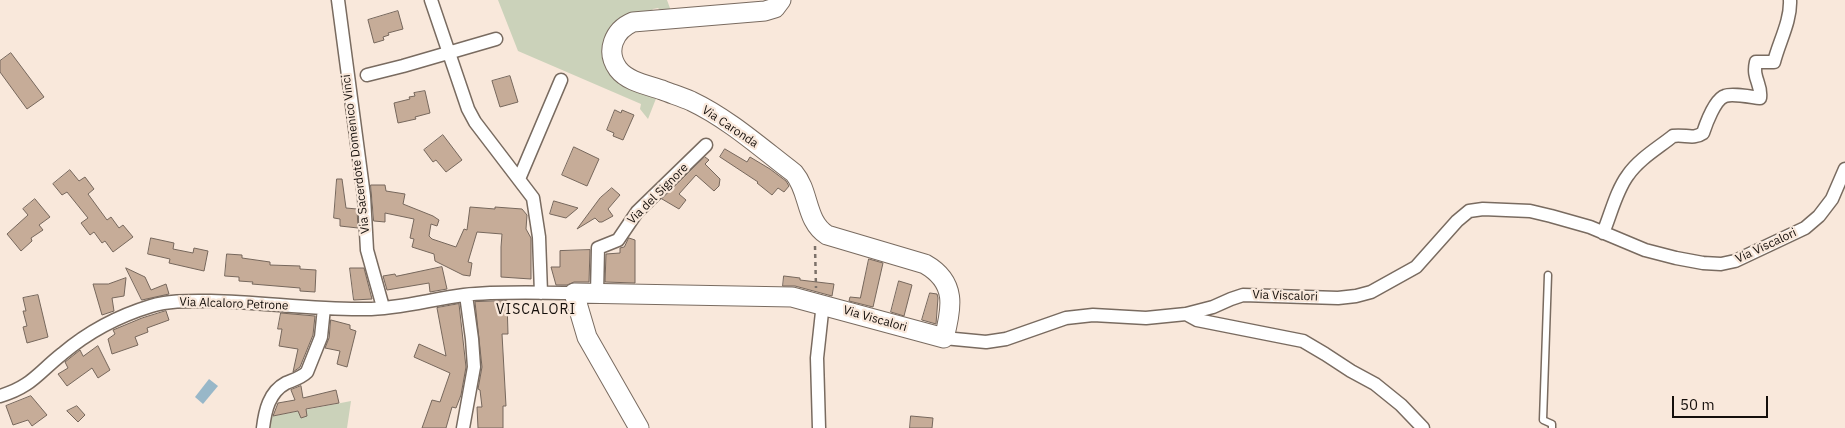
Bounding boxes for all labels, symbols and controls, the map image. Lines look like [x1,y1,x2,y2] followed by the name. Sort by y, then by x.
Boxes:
[339,74,373,234] street label: Via Sacerdote Domenico Vinci
[699,103,761,151] street label: Via Caronda
[625,161,691,227] street label: Via del Signore
[1733,226,1799,266] street label: Via Viscalori
[1252,288,1318,304] street label: Via Viscalori
[179,295,289,313] street label: Via Alcaloro Petrone
[495,302,577,318] district label: VISCALORI
[842,303,908,335] street label: Via Viscalori
[1675,386,1771,418] scale bar
[1680,395,1715,414] text: 50 m

